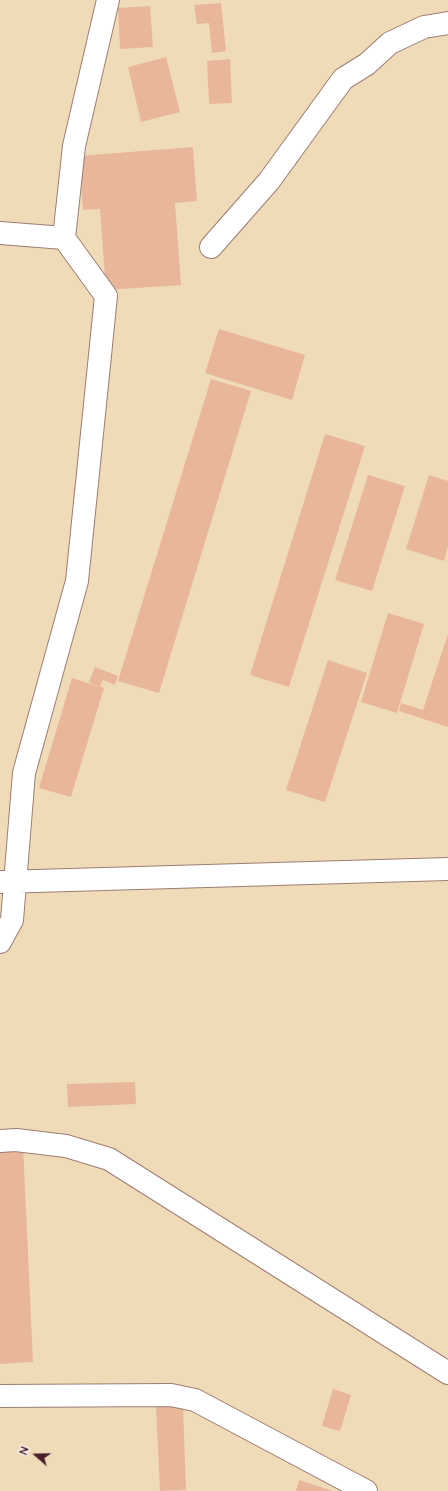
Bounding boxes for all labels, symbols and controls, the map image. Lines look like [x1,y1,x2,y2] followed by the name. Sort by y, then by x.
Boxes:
[16,1435,56,1475] north arrow
[16,1445,32,1457] text: N

